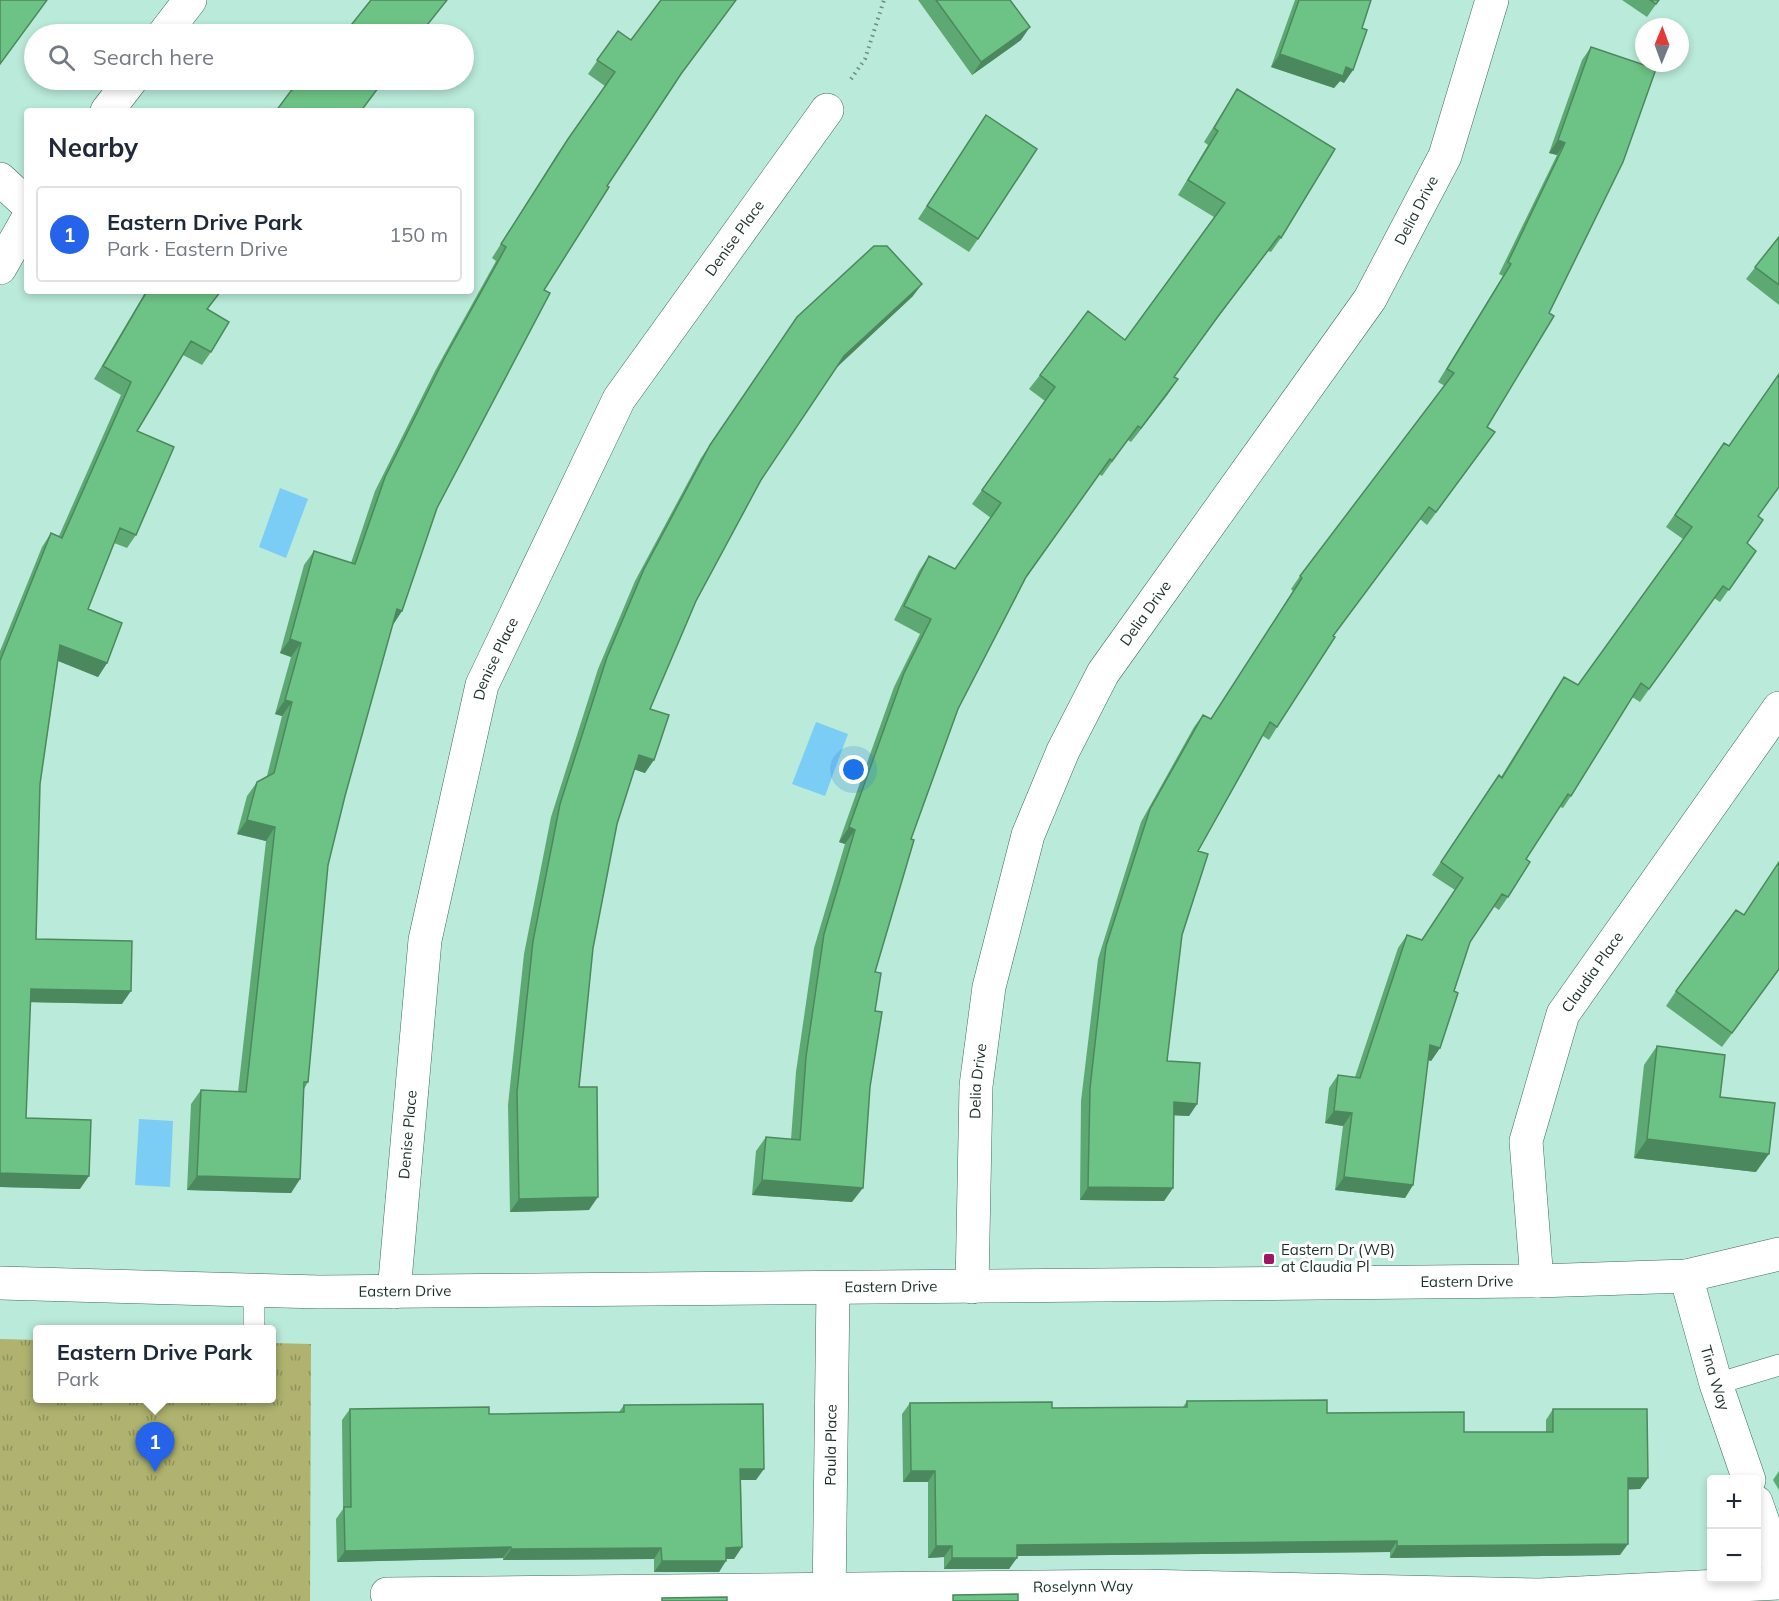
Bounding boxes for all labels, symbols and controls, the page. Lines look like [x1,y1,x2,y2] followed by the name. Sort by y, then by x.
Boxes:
[1635,18,1689,72] north arrow
[24,24,474,90] search box
[45,41,78,74] icon: search
[93,43,214,71] text: Search here
[48,131,138,164] text: Nearby
[1390,172,1442,248] street label: Delia Drive
[701,196,768,280] street label: Denise Place
[107,208,302,236] text: Eastern Drive Park
[64,222,76,247] text: 1
[389,222,448,247] text: 150 m
[107,236,288,261] text: Park · Eastern Drive
[1116,577,1175,649] street label: Delia Drive
[469,614,522,702] street label: Denise Place
[839,755,868,784] your location
[1557,928,1627,1016] street label: Claudia Place
[965,1042,991,1119] street label: Delia Drive
[394,1089,421,1180] street label: Denise Place
[1281,1240,1395,1276] place label: Eastern Dr (WB) at Claudia Pl
[1262,1252,1276,1266] marker: Eastern Dr (WB) at Claudia Pl
[1420,1271,1513,1291] street label: Eastern Drive
[844,1276,937,1296] street label: Eastern Drive
[358,1281,451,1301] street label: Eastern Drive
[33,1325,276,1403] popup
[57,1338,252,1366] text: Eastern Drive Park
[1697,1343,1734,1413] street label: Tina Way
[57,1366,99,1391] text: Park
[820,1404,841,1486] street label: Paula Place
[136,1422,174,1472] pin: 1
[1707,1475,1761,1583] map controls
[1707,1475,1761,1529] button: +
[1707,1529,1761,1583] button: −
[1033,1576,1133,1596] street label: Roselynn Way

